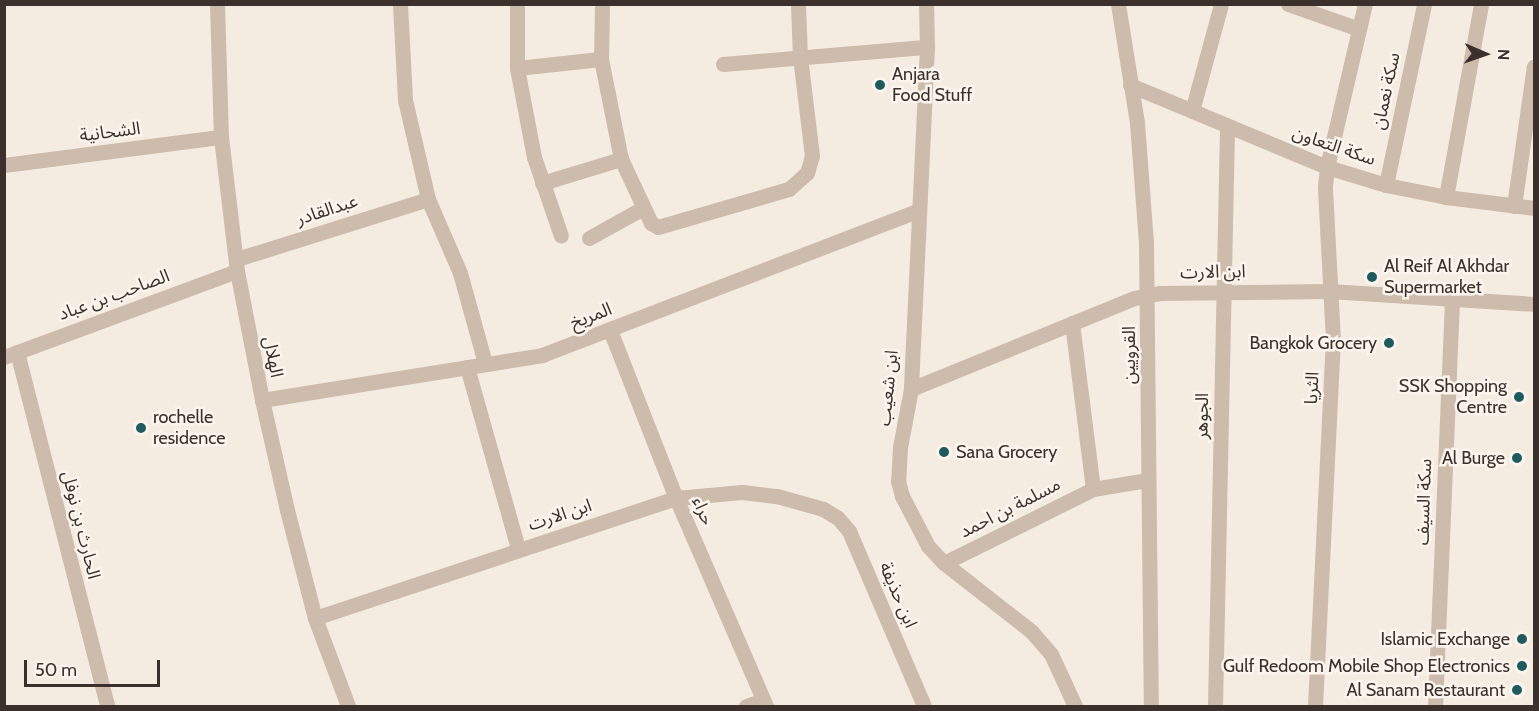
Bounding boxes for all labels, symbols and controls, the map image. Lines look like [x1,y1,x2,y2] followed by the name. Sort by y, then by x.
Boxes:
[1455,24,1515,84] north arrow
[1494,49,1513,61] text: N
[1367,50,1405,132] street label: سكة نعمان
[892,64,972,106] place label: Anjara Food Stuff
[873,78,887,92] marker: Anjara Food Stuff
[78,118,142,146] street label: الشحانية
[1289,122,1379,170] street label: سكة التعاون
[294,190,360,230] street label: عبدالقادر
[1384,256,1509,298] place label: Al Reif Al Akhdar Supermarket
[1180,261,1246,283] street label: ابن الارت
[55,265,173,325] street label: الصاحب بن عباد
[1365,270,1379,284] marker: Al Reif Al Akhdar Supermarket
[567,298,615,334] street label: المريخ
[1118,326,1140,384] street label: القرويين
[1250,332,1377,354] place label: Bangkok Grocery
[258,335,288,379] street label: الهلال
[1382,336,1396,350] marker: Bangkok Grocery
[873,349,903,427] street label: ابن شعيب
[1300,371,1324,405] street label: الثريا
[1399,376,1507,418] place label: SSK Shopping Centre
[1512,390,1526,404] marker: SSK Shopping Centre
[1191,393,1213,439] street label: الجوهر
[153,407,225,450] place label: rochelle residence
[134,421,148,435] marker: rochelle residence
[956,441,1057,463] place label: Sana Grocery
[937,445,951,459] marker: Sana Grocery
[1442,447,1505,469] place label: Al Burge
[1510,451,1524,465] marker: Al Burge
[1412,458,1436,546] street label: سكة السيف
[57,469,105,581] street label: الحارث بن نوفل
[956,473,1064,543] street label: مسلمة بن احمد
[687,493,719,529] street label: حراء
[525,495,595,535] street label: ابن الارت
[874,559,922,631] street label: ابن حذيفة
[1380,628,1510,650] place label: Islamic Exchange
[1515,632,1529,646] marker: Islamic Exchange
[27,648,164,686] scale bar
[1223,655,1510,677] place label: Gulf Redoom Mobile Shop Electronics
[35,659,77,681] text: 50 m
[1515,659,1529,673] marker: Gulf Redoom Mobile Shop Electronics
[1347,679,1505,701] place label: Al Sanam Restaurant
[1510,683,1524,697] marker: Al Sanam Restaurant

